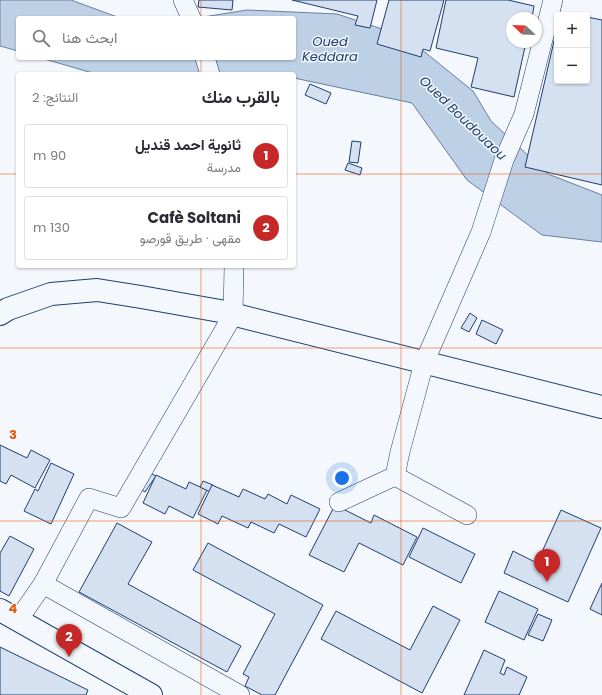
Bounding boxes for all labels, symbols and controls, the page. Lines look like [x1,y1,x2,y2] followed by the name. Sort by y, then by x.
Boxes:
[506,12,542,48] north arrow
[554,12,590,84] map controls
[554,12,590,48] button: +
[16,16,296,60] search box
[30,27,52,49] icon: search
[62,27,117,48] text: ابحث هنا
[302,32,358,66] water label: Oued Keddara
[554,48,590,84] button: −
[415,71,511,165] water label: Oued Boudouaou
[202,85,280,109] text: بالقرب منك
[32,88,78,107] text: النتائج: 2
[135,134,241,155] text: ثانوية احمد قنديل
[33,146,66,165] text: 90 m
[264,146,268,165] text: 1
[207,158,241,177] text: مدرسة
[148,207,241,228] text: Cafè Soltani
[33,218,70,237] text: 130 m
[262,218,270,237] text: 2
[140,229,241,248] text: مقهى · طريق قورصو
[9,425,17,444] text: 3
[332,468,352,488] your location
[534,549,560,582] pin: 1
[9,599,18,618] text: 4
[56,624,82,657] pin: 2

